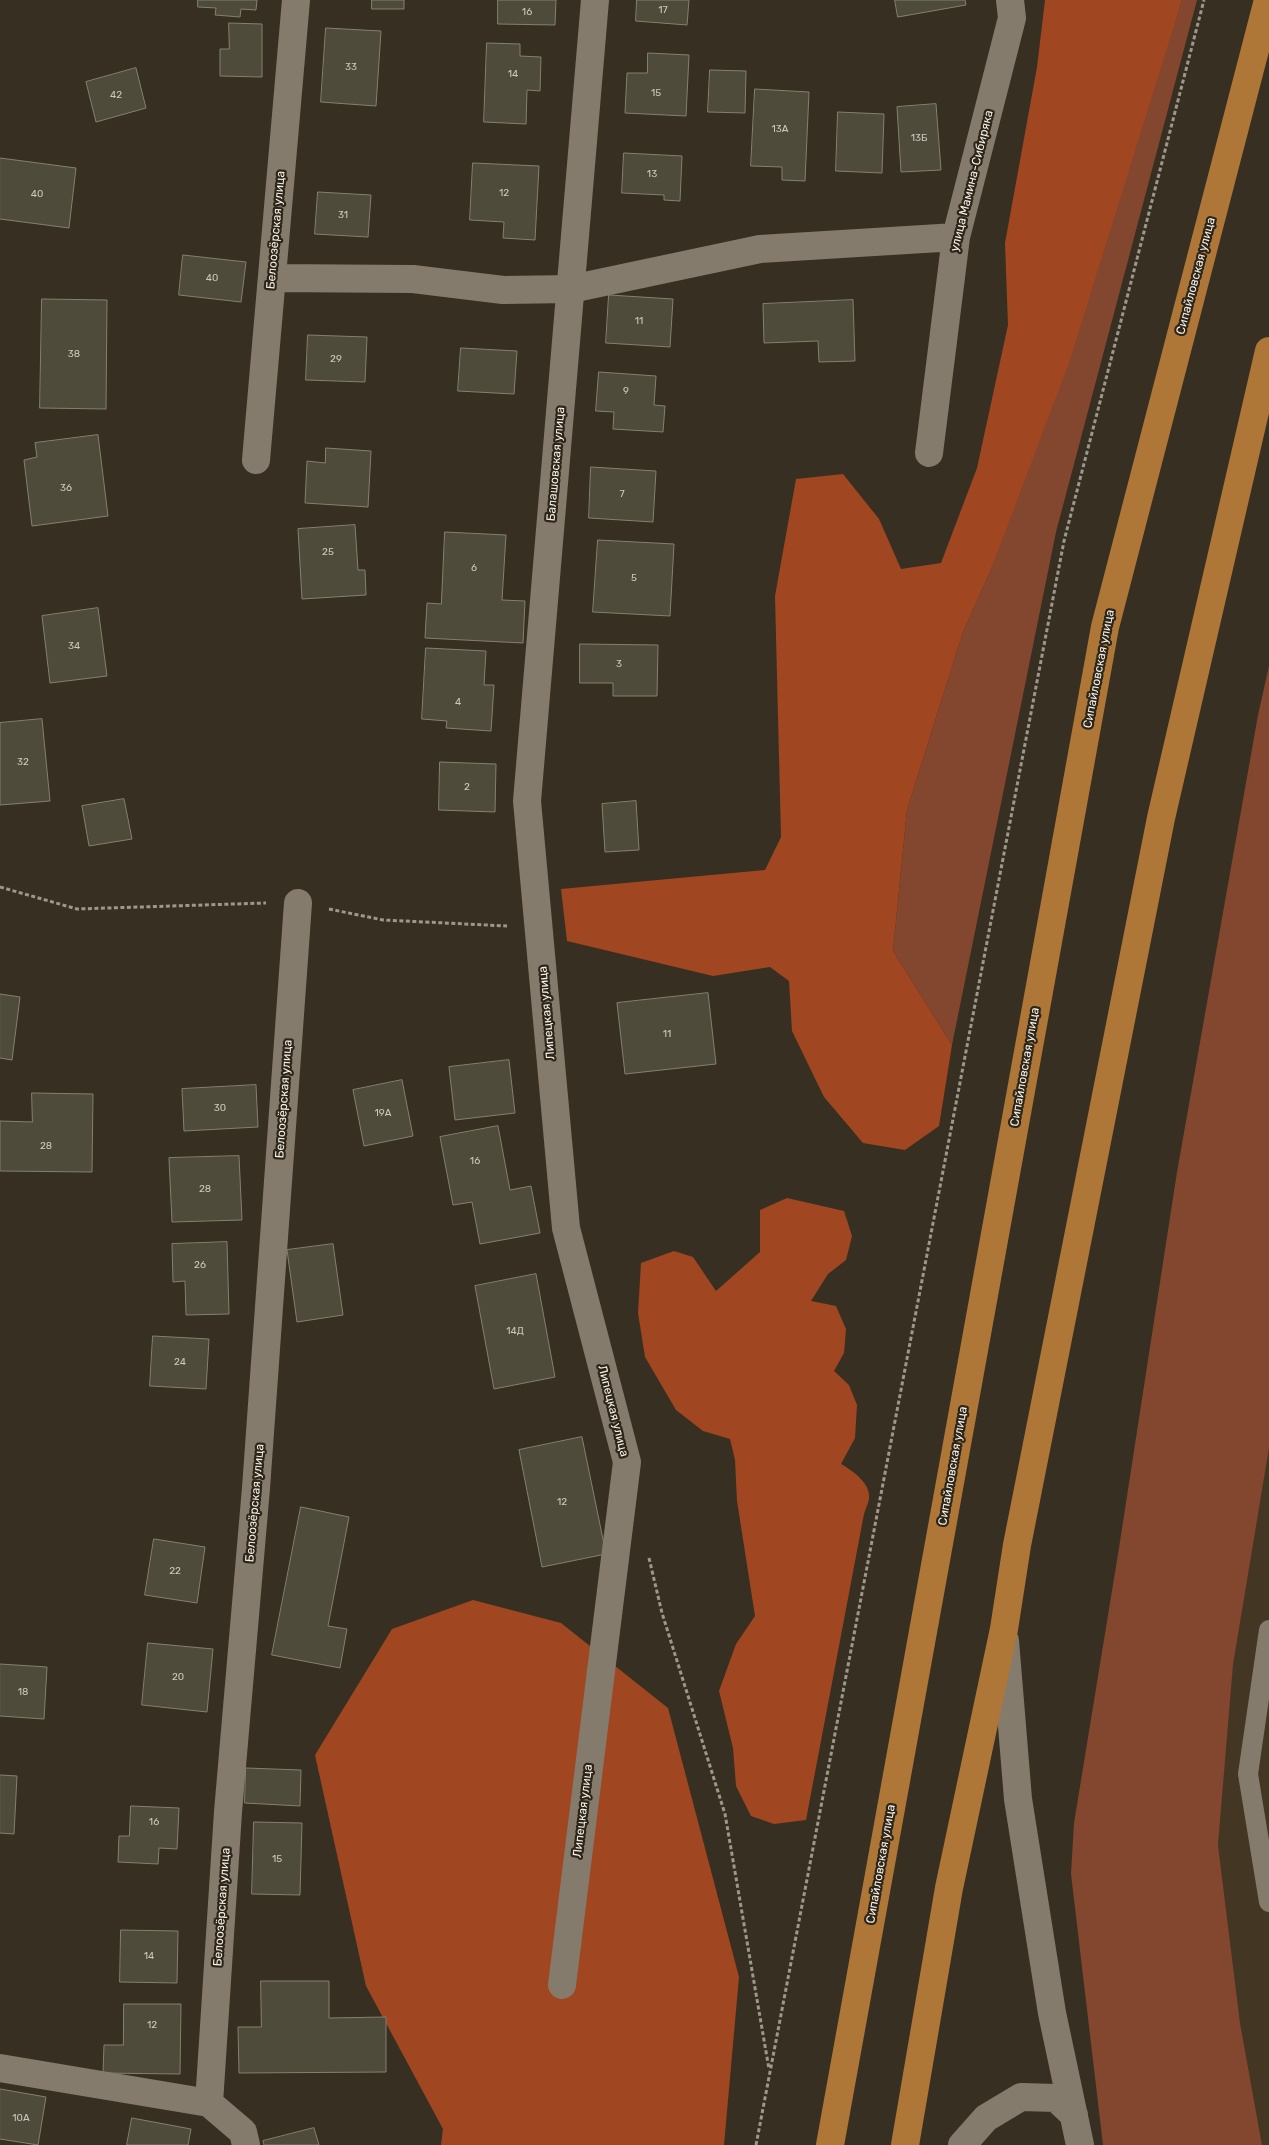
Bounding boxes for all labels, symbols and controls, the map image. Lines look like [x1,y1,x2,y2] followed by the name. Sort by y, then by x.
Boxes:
[658,4,668,16] house number: 17
[522,6,532,18] house number: 16
[345,61,357,73] house number: 33
[508,68,518,80] house number: 14
[651,87,661,99] house number: 15
[110,89,122,101] house number: 42
[947,109,997,253] street label: улица Мамина-Сибиряка
[772,123,788,135] house number: 13А
[911,132,927,144] house number: 13Б
[647,168,657,180] house number: 13
[264,170,288,290] street label: Белоозёрская улица
[499,187,509,199] house number: 12
[31,188,43,200] house number: 40
[338,209,348,221] house number: 31
[1173,216,1219,336] street label: Сипайловская улица
[206,272,218,284] house number: 40
[635,315,643,327] house number: 11
[68,348,80,360] house number: 38
[330,353,342,365] house number: 29
[623,385,629,397] house number: 9
[544,406,568,522] street label: Балашовская улица
[60,482,72,494] house number: 36
[619,488,625,500] house number: 7
[322,546,334,558] house number: 25
[471,562,477,574] house number: 6
[631,572,637,584] house number: 5
[1080,608,1118,730] street label: Сипайловская улица
[68,640,80,652] house number: 34
[616,658,622,670] house number: 3
[455,696,461,708] house number: 4
[17,756,29,768] house number: 32
[464,781,470,793] house number: 2
[536,966,558,1060] street label: Липецкая улица
[1007,1006,1043,1128] street label: Сипайловская улица
[663,1028,671,1040] house number: 11
[273,1039,295,1159] street label: Белоозёрская улица
[214,1102,226,1114] house number: 30
[375,1107,391,1119] house number: 19А
[40,1140,52,1152] house number: 28
[470,1155,480,1167] house number: 16
[199,1183,211,1195] house number: 28
[194,1259,206,1271] house number: 26
[506,1325,524,1337] house number: 14Д
[174,1356,186,1368] house number: 24
[595,1364,631,1458] street label: Липецкая улица
[935,1405,971,1527] street label: Сипайловская улица
[243,1443,267,1563] street label: Белоозёрская улица
[557,1496,567,1508] house number: 12
[169,1565,181,1577] house number: 22
[172,1671,184,1683] house number: 20
[18,1686,28,1698] house number: 18
[570,1763,596,1859] street label: Липецкая улица
[863,1803,899,1925] street label: Сипайловская улица
[149,1816,159,1828] house number: 16
[211,1847,233,1967] street label: Белоозёрская улица
[272,1853,282,1865] house number: 15
[144,1950,154,1962] house number: 14
[147,2019,157,2031] house number: 12
[12,2112,30,2124] house number: 10А

